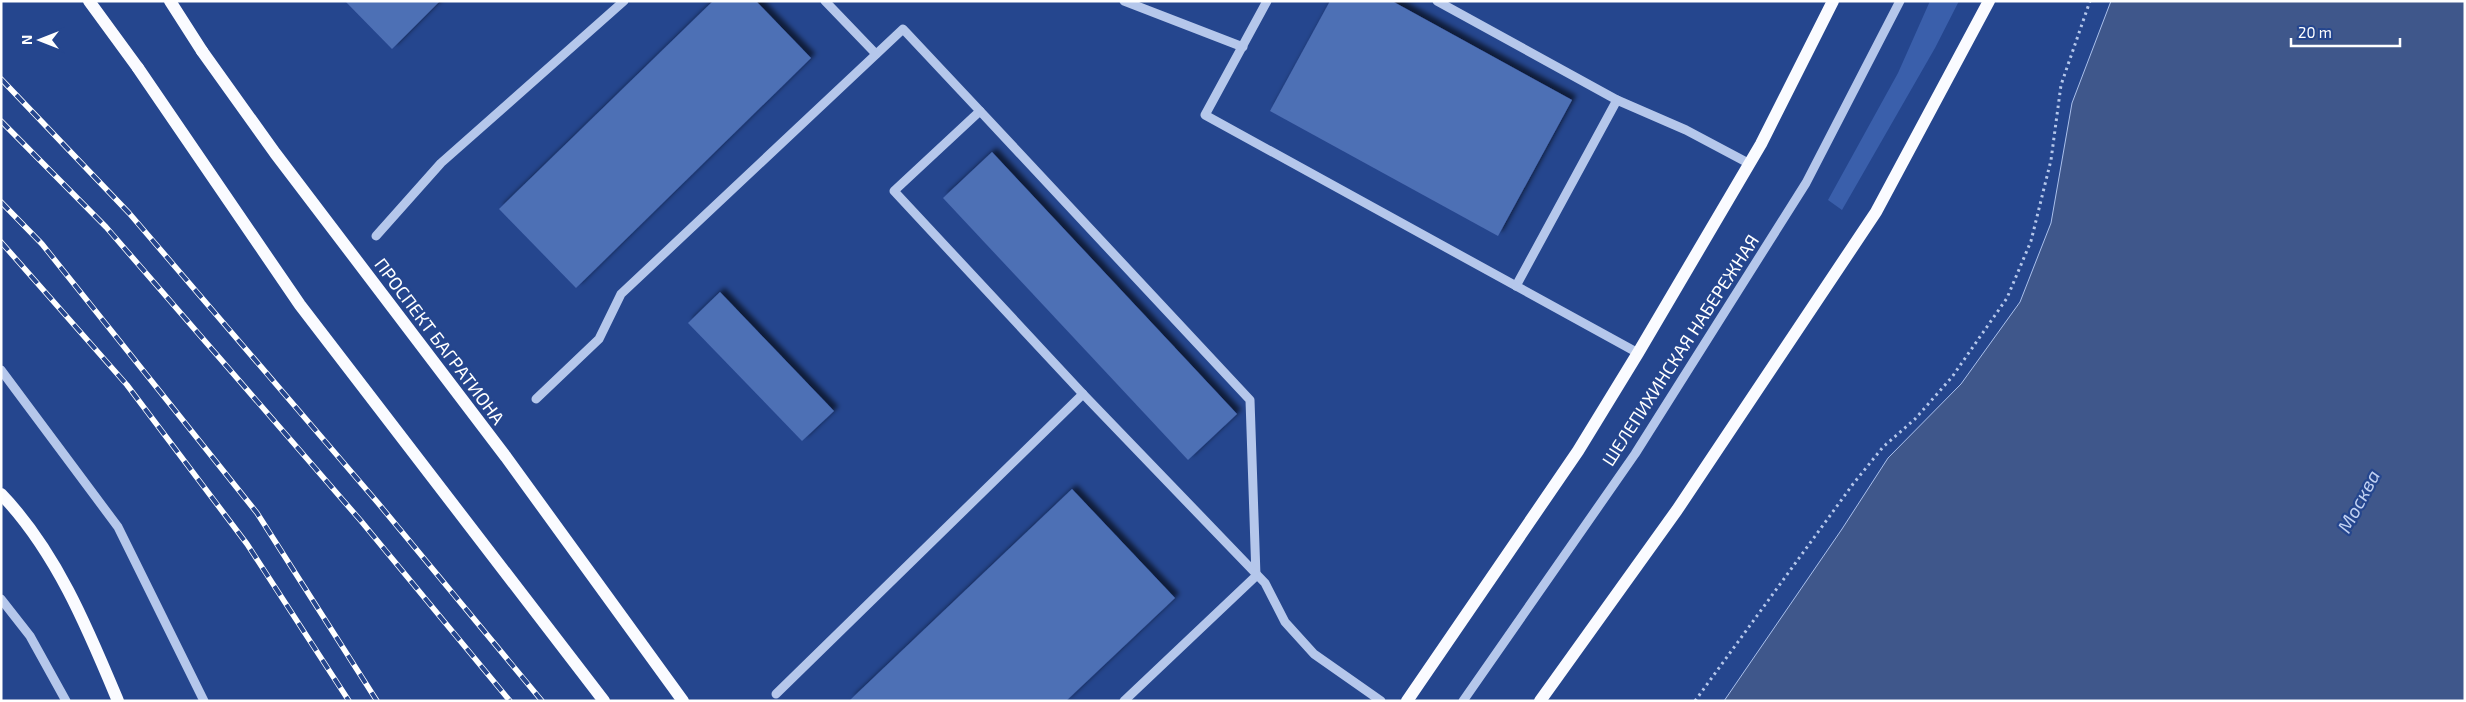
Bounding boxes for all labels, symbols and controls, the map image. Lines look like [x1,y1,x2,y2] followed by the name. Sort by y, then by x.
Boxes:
[15,15,65,65] north arrow
[2291,15,2400,47] scale bar
[2298,23,2332,41] text: 20 m
[18,35,35,45] text: N
[1597,230,1763,470] street label: ШЕЛЕПИХИНСКАЯ НАБЕРЕЖНАЯ
[370,253,510,429] street label: ПРОСПЕКТ БАГРАТИОНА
[2332,466,2384,536] water label: Москва

